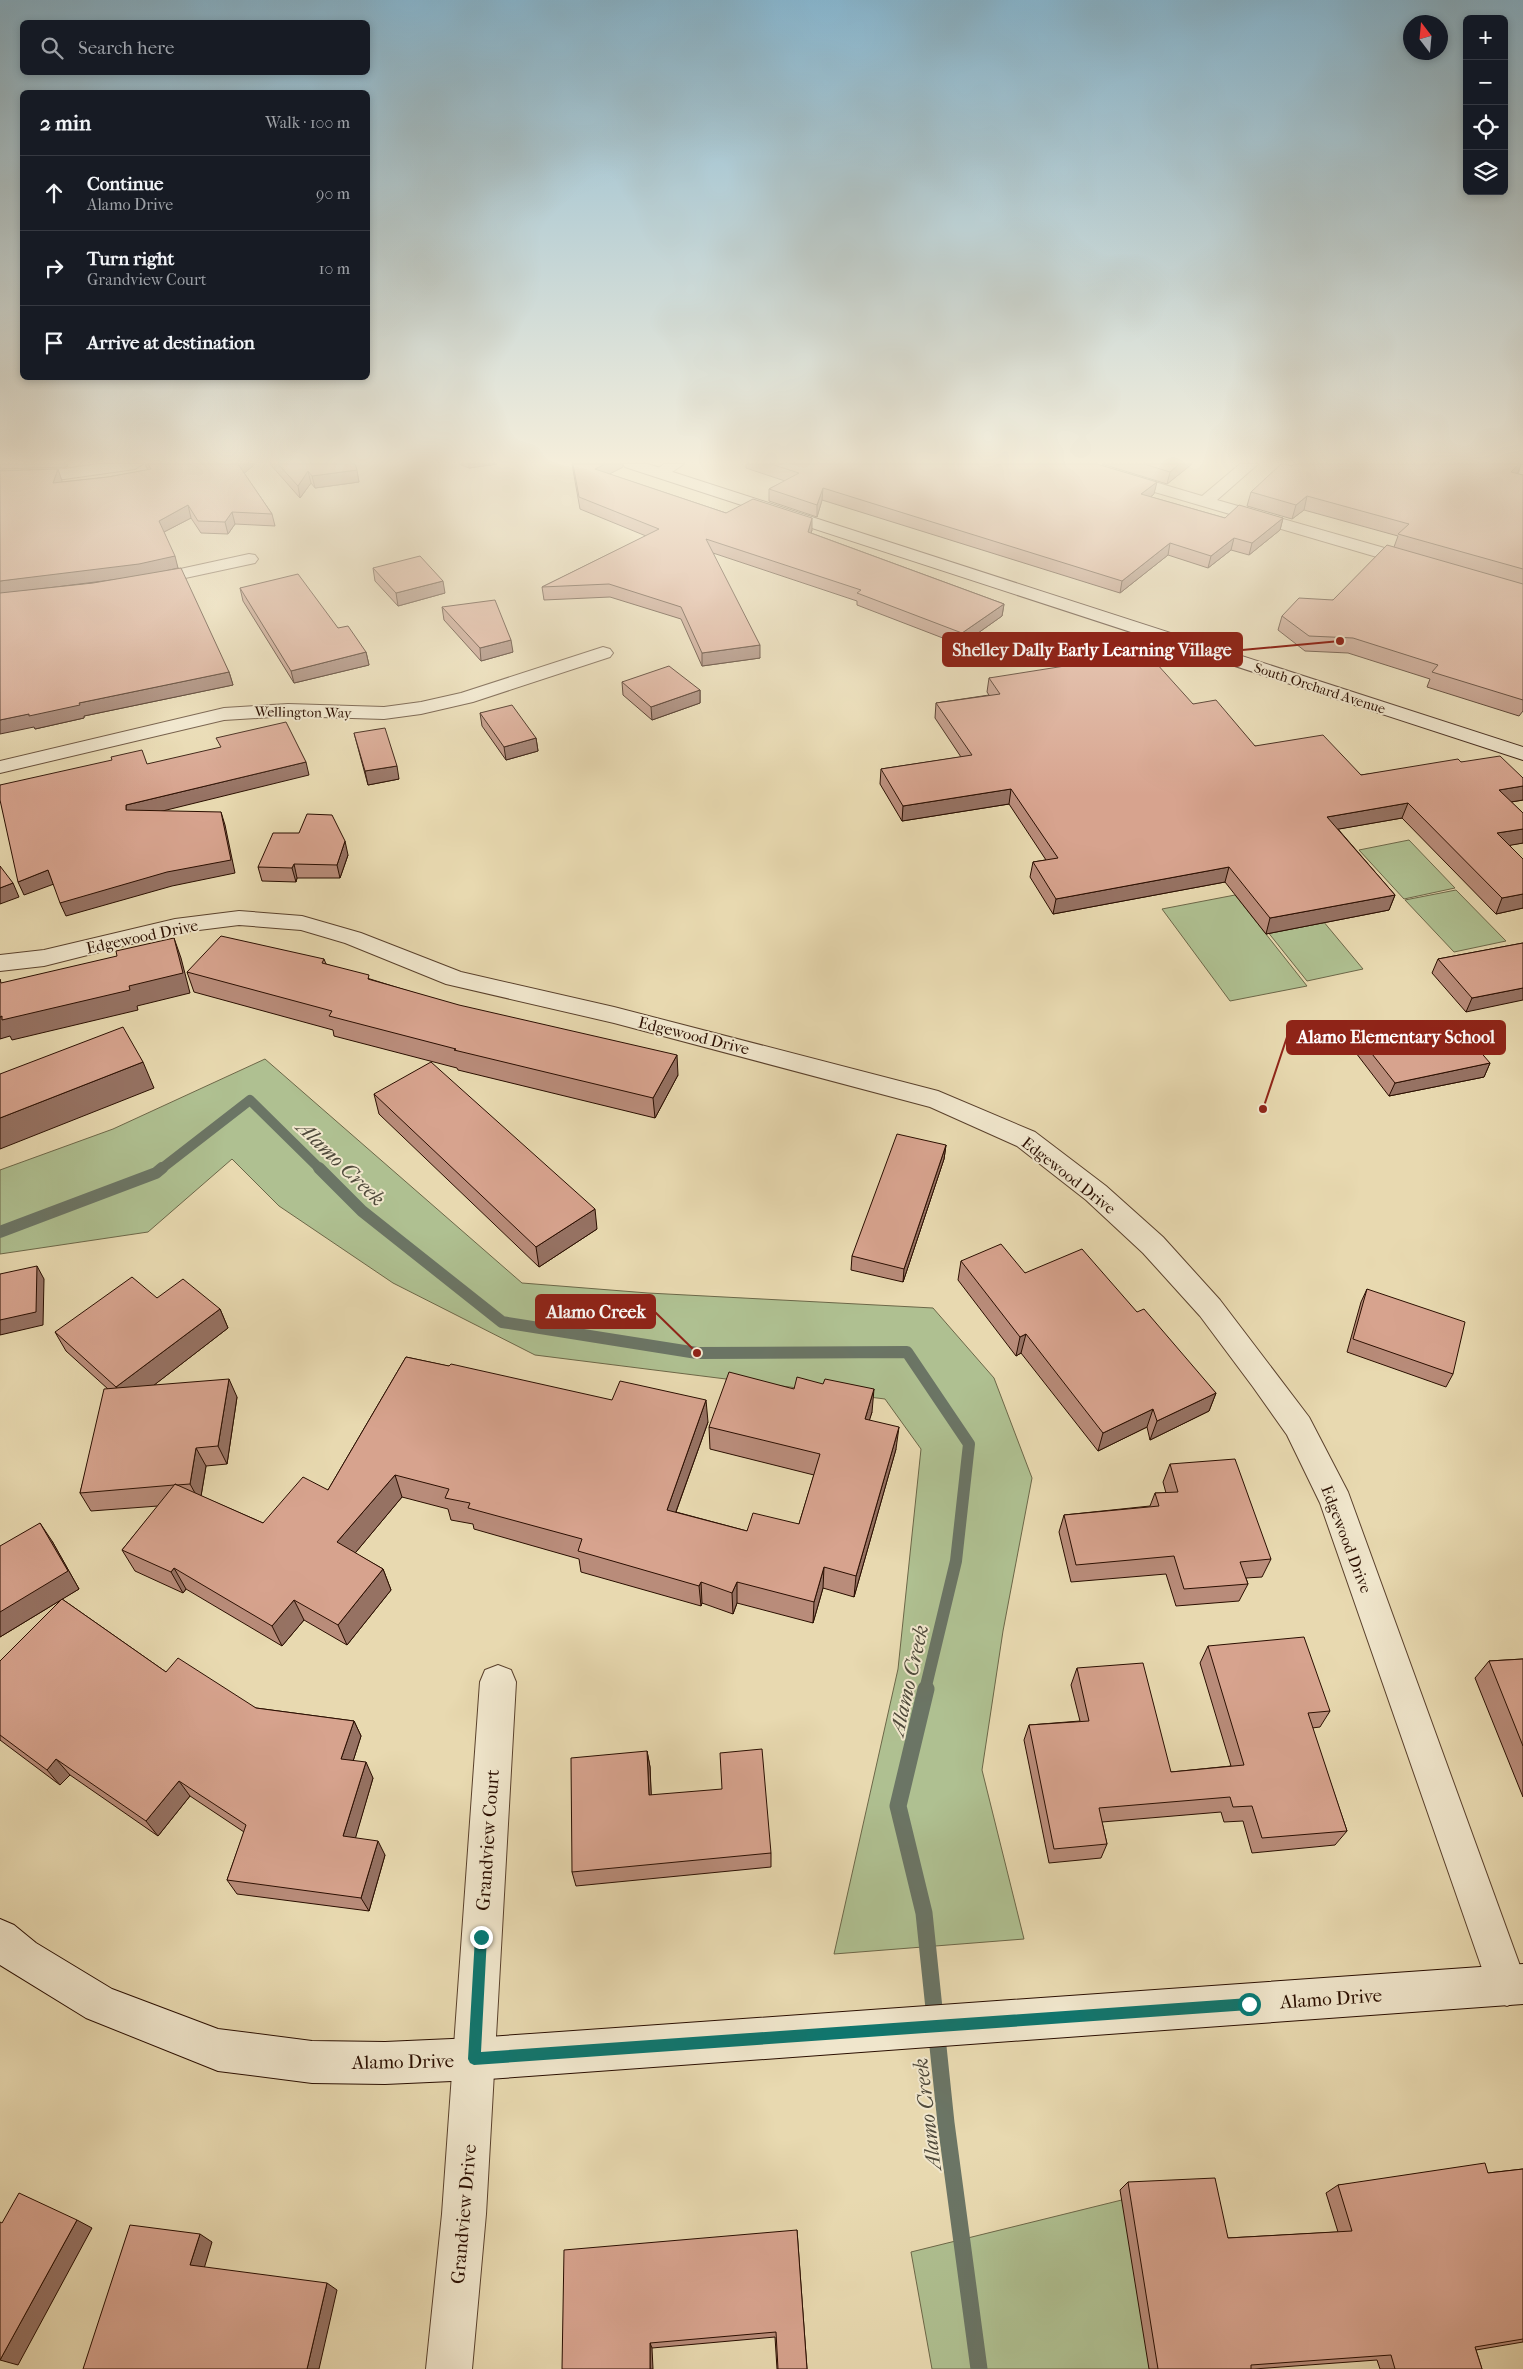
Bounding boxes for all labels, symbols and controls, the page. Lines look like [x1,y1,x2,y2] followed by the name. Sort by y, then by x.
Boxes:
[1403,15,1448,60] north arrow
[1463,15,1508,195] map controls
[1463,15,1508,60] button: +
[20,20,370,75] search box
[38,34,66,62] icon: search
[78,37,174,59] text: Search here
[1463,60,1508,105] button: −
[1463,105,1508,150] button: locate
[40,111,91,135] text: 2 min
[265,113,350,132] text: Walk · 100 m
[1463,150,1508,195] button: layers
[87,173,163,195] text: Continue
[40,179,68,207] icon: ahead
[316,184,350,203] text: 90 m
[87,195,173,214] text: Alamo Drive
[87,248,174,270] text: Turn right
[40,254,68,282] icon: right
[319,259,350,278] text: 10 m
[87,270,207,289] text: Grandview Court
[40,329,68,357] icon: arrive
[87,332,255,354] text: Arrive at destination
[943,633,1242,666] callout: Shelley Dally Early Learning Village
[952,640,1232,661] text: Shelley Dally Early Learning Village
[1252,659,1388,718] street label: South Orchard Avenue
[253,703,352,722] street label: Wellington Way
[84,915,200,958] street label: Edgewood Drive
[636,1012,751,1058] street label: Edgewood Drive
[1287,1021,1505,1054] callout: Alamo Elementary School
[1296,1027,1496,1048] text: Alamo Elementary School
[290,1113,390,1211] water label: Alamo Creek
[1018,1133,1119,1218] street label: Edgewood Drive
[536,1295,655,1328] callout: Alamo Creek
[545,1302,646,1323] text: Alamo Creek
[1317,1483,1376,1596] street label: Edgewood Drive
[884,1622,933,1740] water label: Alamo Creek
[472,1768,504,1912] street label: Grandview Court
[470,1926,493,1949] route end
[1278,1984,1383,2014] street label: Alamo Drive
[1238,1993,1261,2016] route start
[351,2050,454,2074] street label: Alamo Drive
[908,2057,946,2174] water label: Alamo Creek
[447,2143,481,2285] street label: Grandview Drive

